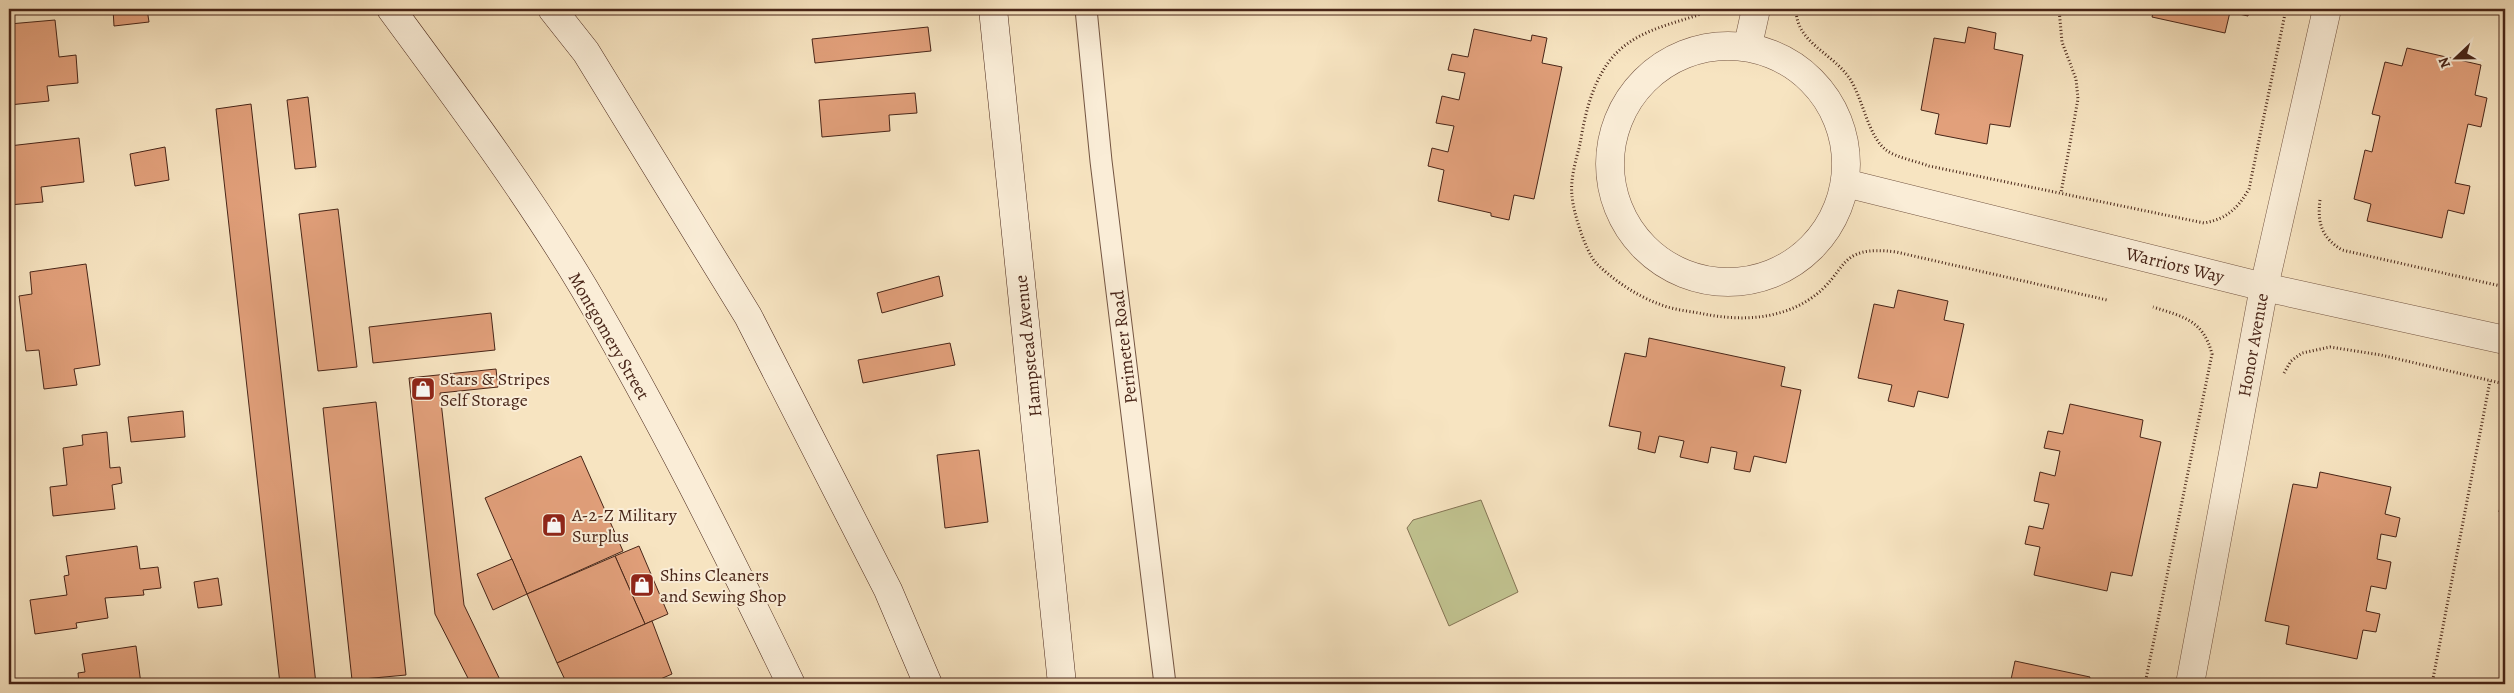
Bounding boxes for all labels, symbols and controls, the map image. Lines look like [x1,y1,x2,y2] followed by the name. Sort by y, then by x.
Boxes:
[2432,32,2482,82] north arrow
[2434,54,2455,71] text: N
[2122,241,2228,289] street label: Warriors Way
[563,268,655,404] street label: Montgomery Street
[1009,274,1047,418] street label: Hampstead Avenue
[1105,289,1143,405] street label: Perimeter Road
[2232,291,2274,399] street label: Honor Avenue
[440,367,550,412] place label: Stars & Stripes Self Storage
[410,376,436,402] shop icon: Stars & Stripes Self Storage
[571,503,678,548] place label: A-2-Z Military Surplus
[541,512,567,538] shop icon: A-2-Z Military Surplus
[660,563,786,608] place label: Shins Cleaners and Sewing Shop
[629,572,655,598] shop icon: Shins Cleaners and Sewing Shop

